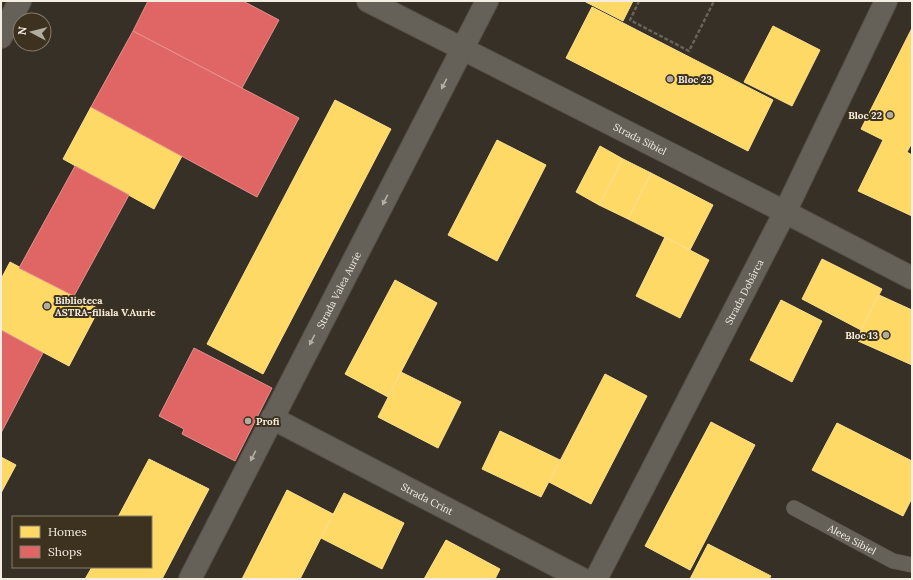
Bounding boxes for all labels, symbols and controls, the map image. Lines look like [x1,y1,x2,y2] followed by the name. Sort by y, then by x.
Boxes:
[12,12,52,52] north arrow
[15,25,30,36] text: N
[678,73,712,86] place label: Bloc 23
[665,74,675,84] marker: Bloc 23
[441,79,448,90] one-way arrow
[848,109,882,122] place label: Bloc 22
[885,110,895,120] marker: Bloc 22
[611,120,669,158] street label: Strada Sibiel
[381,194,388,206] one-way arrow
[314,249,364,331] street label: Strada Valea Aurie
[722,257,767,327] street label: Strada Dobârca
[55,294,156,319] place label: Biblioteca ASTRA-filiala V.Aurie
[42,301,52,311] marker: Biblioteca ASTRA-filiala V.Aurie
[845,329,878,342] place label: Bloc 13
[881,330,891,340] marker: Bloc 13
[309,334,315,346] one-way arrow
[256,415,280,428] place label: Profi
[243,416,253,426] marker: Profi
[249,450,256,462] one-way arrow
[399,480,455,518] street label: Strada Crint
[12,516,152,568] legend
[825,521,879,558] street label: Aleea Sibiel
[48,524,87,539] text: Homes
[48,544,82,559] text: Shops

